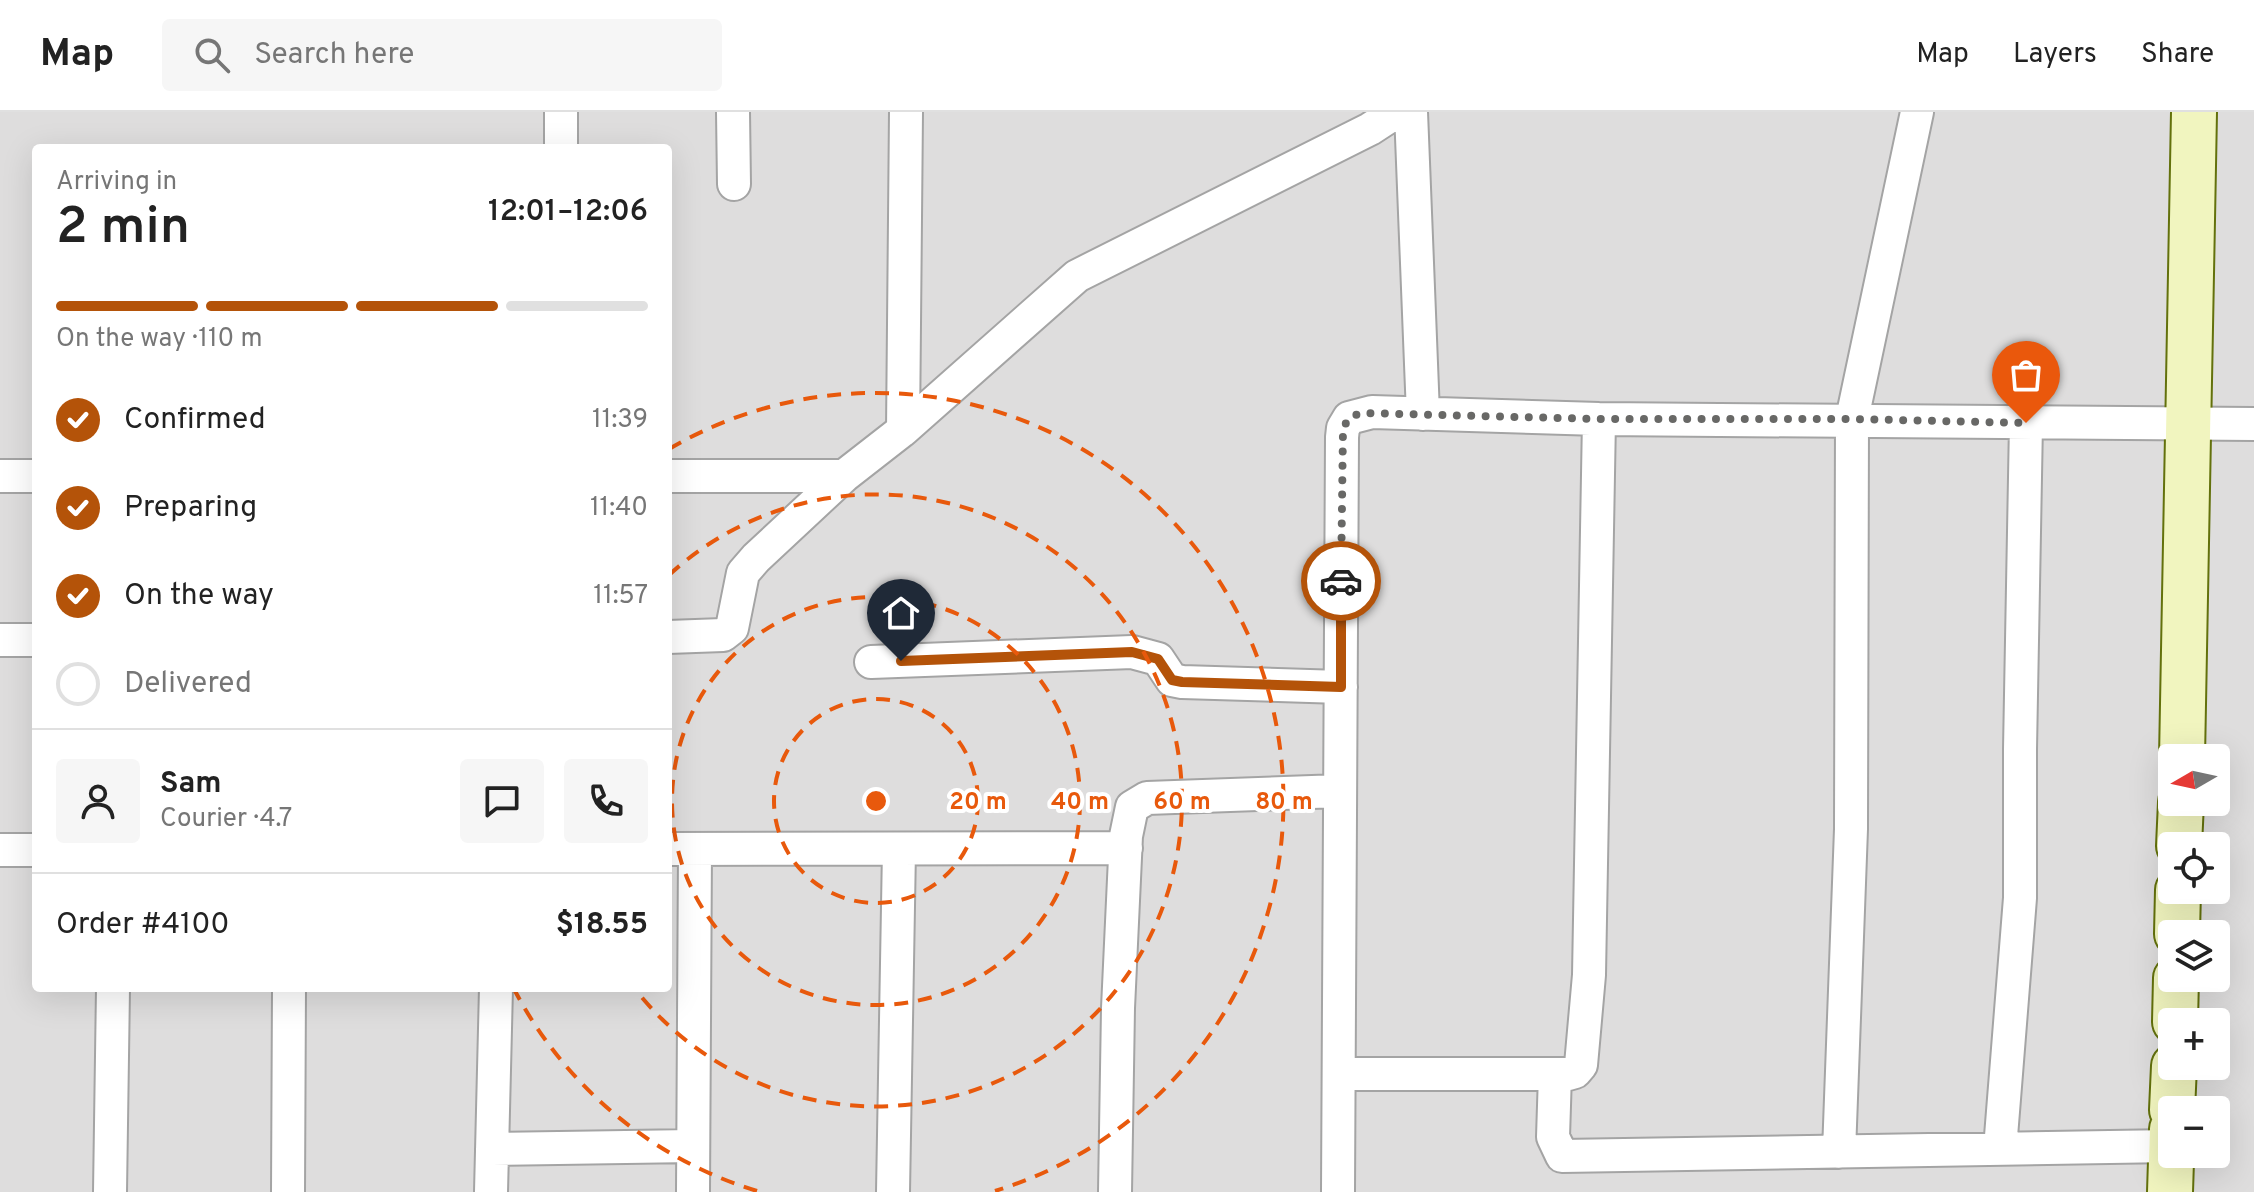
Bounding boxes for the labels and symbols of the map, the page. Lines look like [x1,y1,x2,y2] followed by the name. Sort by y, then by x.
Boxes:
[1992,341,2060,423] pin
[1301,541,1381,621] courier
[867,579,935,661] pin
[2158,744,2230,816] north arrow
[862,787,890,815] centre of rings
[949,788,1007,818] text: 20 m
[1051,788,1109,818] text: 40 m
[1153,788,1211,818] text: 60 m
[1255,788,1313,818] text: 80 m

